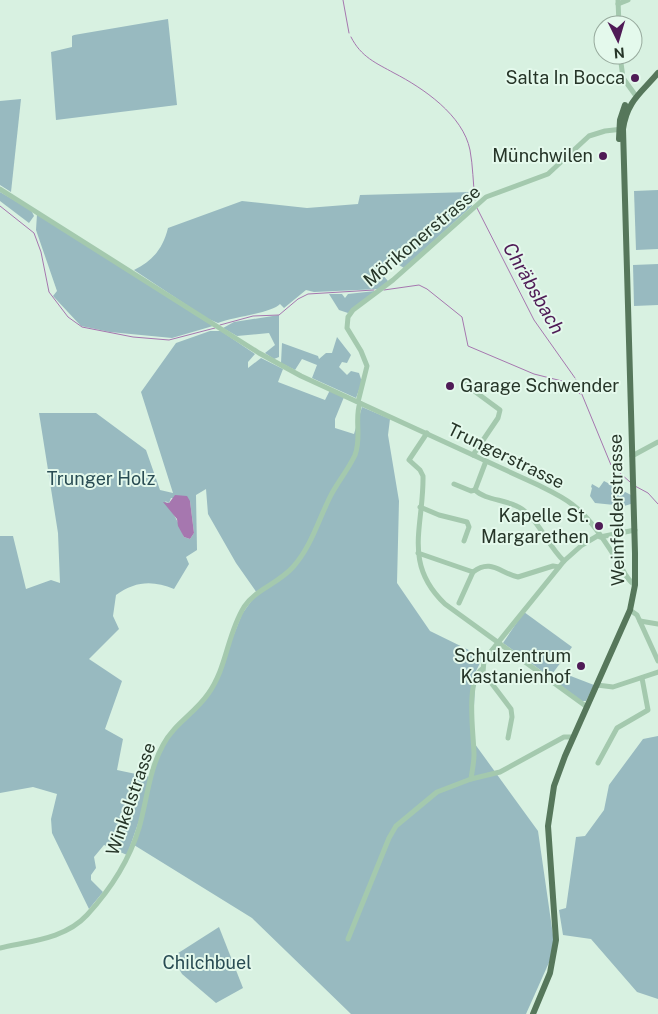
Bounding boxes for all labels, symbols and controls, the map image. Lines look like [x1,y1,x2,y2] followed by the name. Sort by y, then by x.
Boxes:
[593,15,643,65] north arrow
[613,45,625,61] text: N
[506,67,625,88] place label: Salta In Bocca
[629,72,641,84] marker: Salta In Bocca
[492,145,593,166] place label: Münchwilen
[597,150,609,162] marker: Münchwilen
[359,181,484,291] street label: Mörikonerstrasse
[499,238,569,338] water label: Chräbsbach
[460,375,619,396] place label: Garage Schwender
[444,380,456,392] marker: Garage Schwender
[445,418,568,493] street label: Trungerstrasse
[605,434,628,586] street label: Weinfelderstrasse
[47,468,155,489] park label: Trunger Holz
[481,505,589,547] place label: Kapelle St. Margarethen
[593,520,605,532] marker: Kapelle St. Margarethen
[454,645,571,687] place label: Schulzentrum Kastanienhof
[575,660,587,672] marker: Schulzentrum Kastanienhof
[101,740,160,858] street label: Winkelstrasse
[162,952,252,973] park label: Chilchbuel

